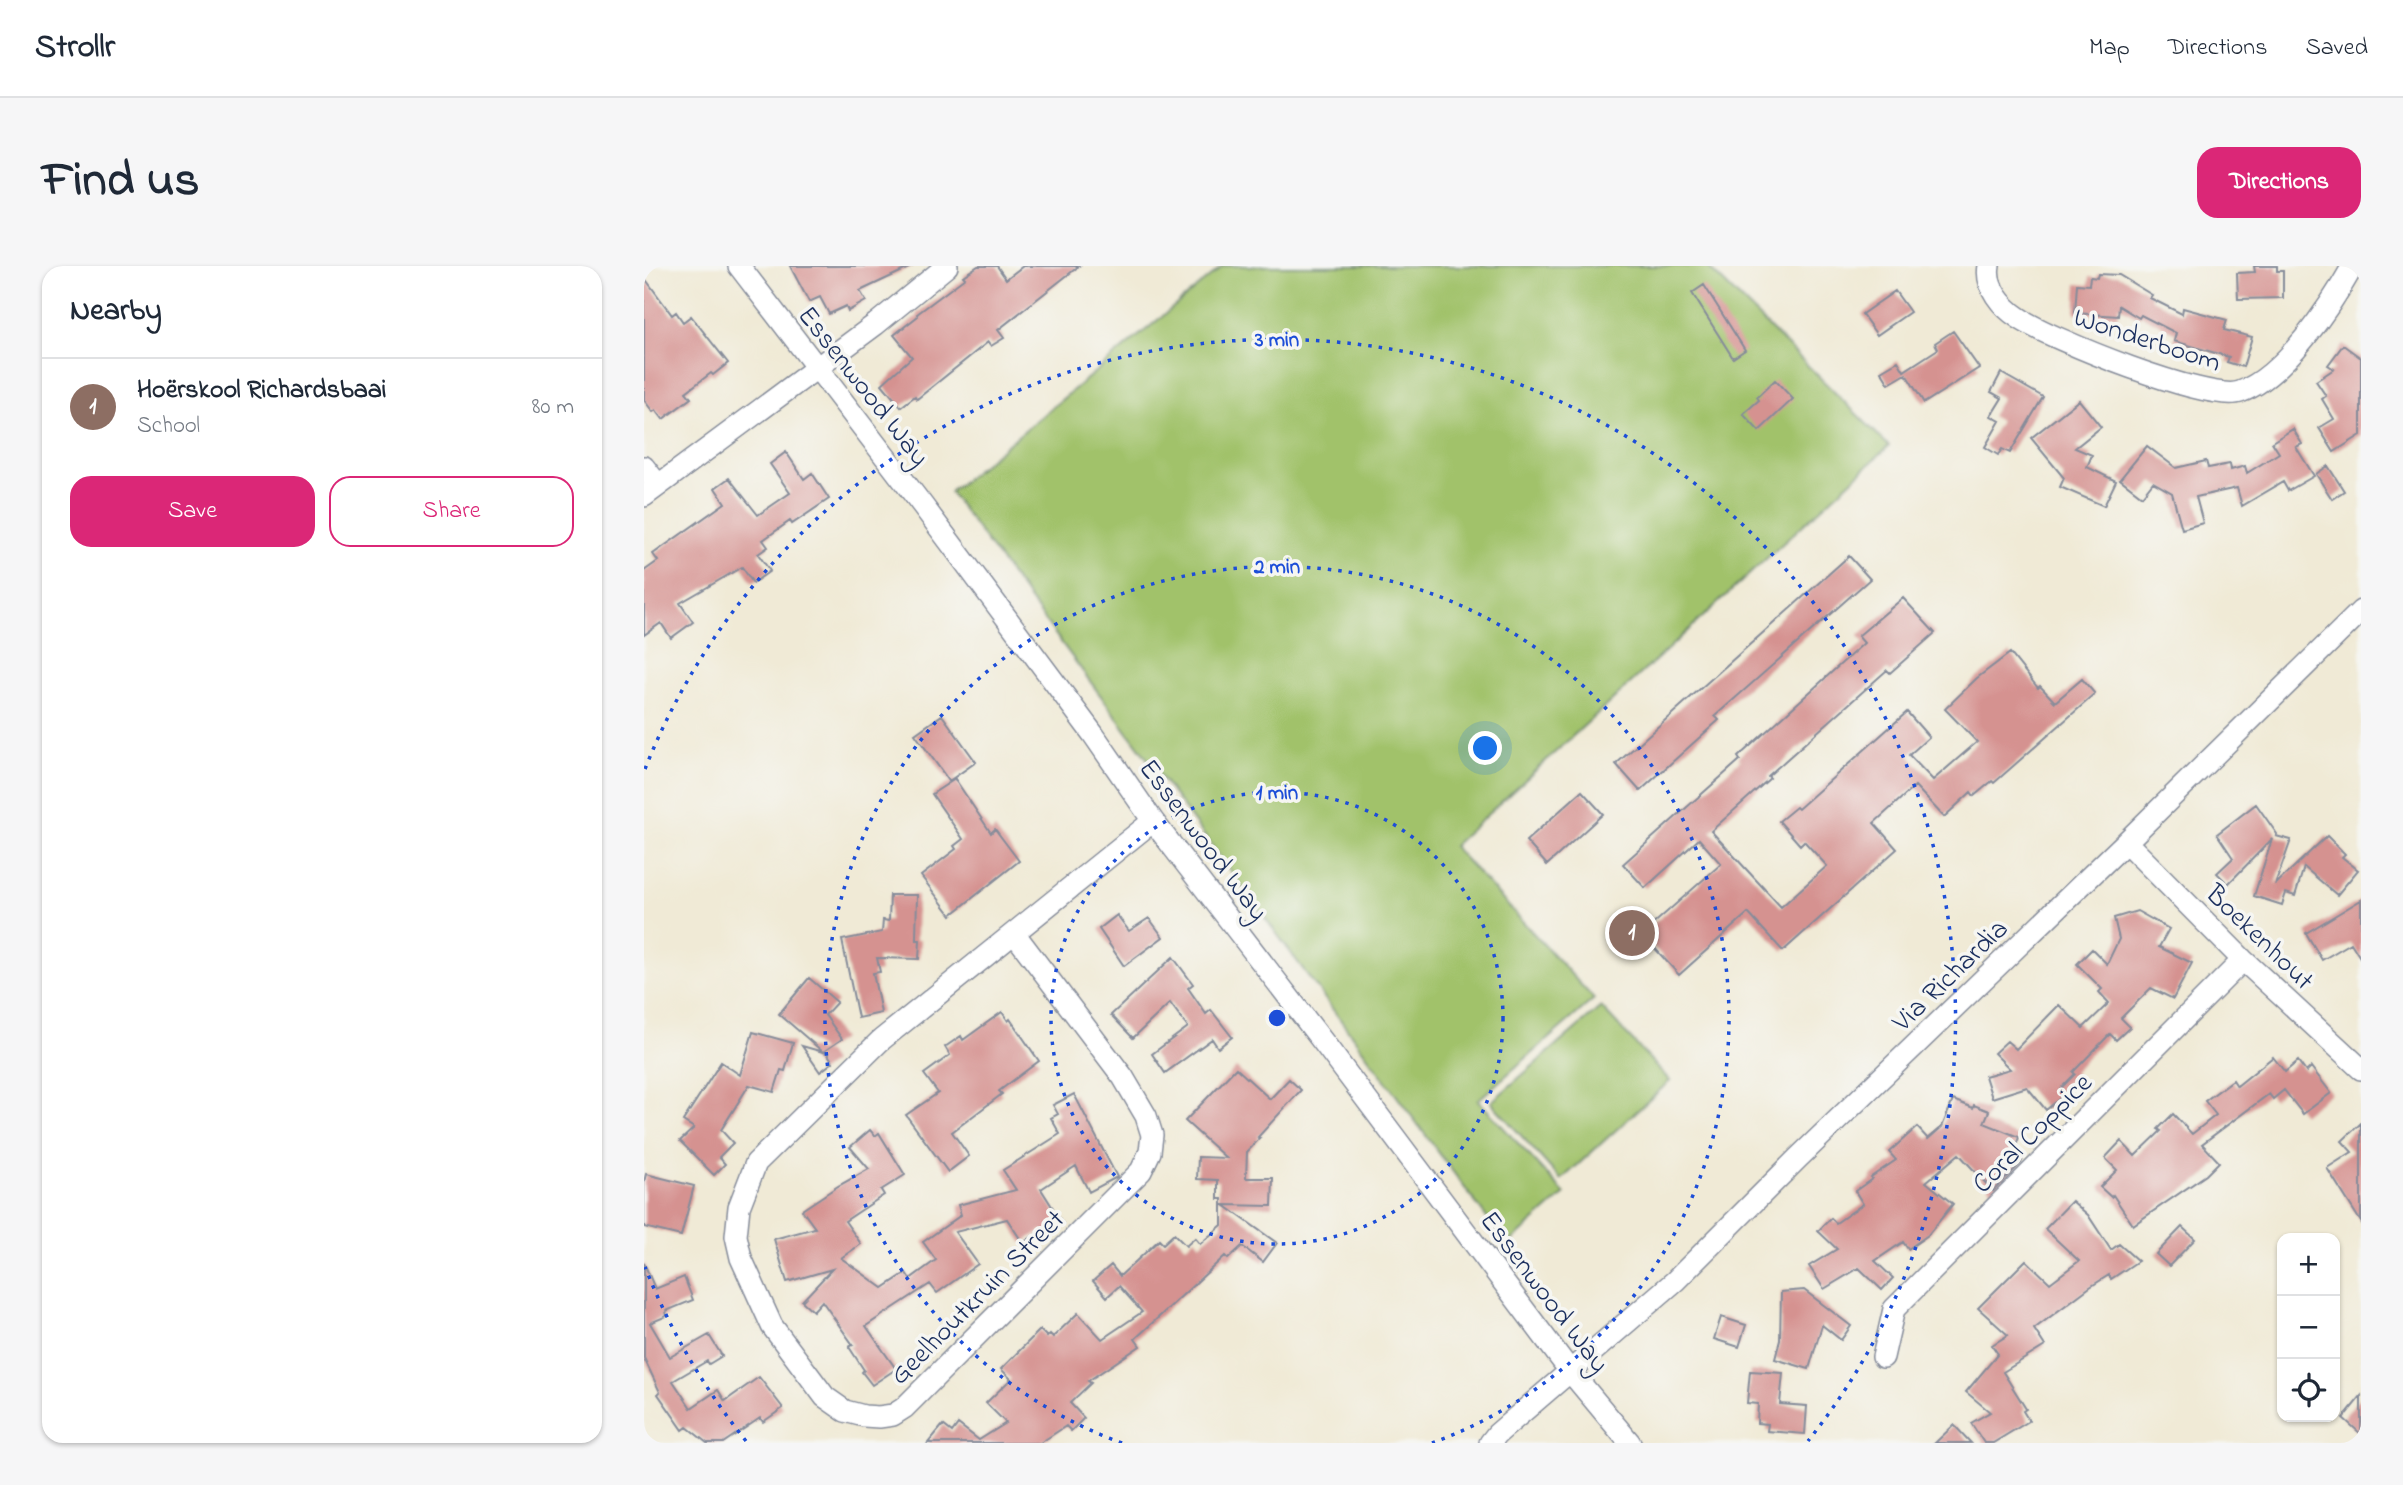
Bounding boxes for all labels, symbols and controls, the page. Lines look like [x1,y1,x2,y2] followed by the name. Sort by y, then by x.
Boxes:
[35,24,115,72] text: Strollr
[2089,31,2130,66] text: Map
[2168,31,2267,66] text: Directions
[2305,31,2368,66] text: Saved
[42,146,199,218] text: Find us
[2197,147,2361,218] button: Directions
[70,290,162,334] text: Nearby
[786,298,938,476] street label: Essenwood Way
[2068,298,2226,384] street label: Wonderboom
[1254,326,1299,356] text: 3 min
[137,372,386,410] text: Hoërskool Richardsbaai
[89,391,97,424] text: 1
[532,391,574,424] text: 80 m
[137,410,200,443] text: School
[70,476,315,547] button: Save
[329,476,574,547] button: Share
[1253,553,1300,583] text: 2 min
[1468,731,1502,765] your location
[1127,751,1277,931] street label: Essenwood Way
[1256,779,1298,809] text: 1 min
[2194,875,2322,1001] street label: Boekenhout
[1609,907,1655,959] pin: 1
[1883,910,2019,1043] street label: Via Richardia
[1265,1006,1289,1030] centre of rings
[1964,1065,2103,1204] street label: Coral Coppice
[881,1201,1076,1396] street label: Geelhoutkruin Street
[1468,1203,1618,1383] street label: Essenwood Way
[2277,1233,2340,1422] map controls
[2277,1233,2340,1296] button: +
[2277,1296,2340,1359] button: −
[2277,1359,2340,1422] button: locate

